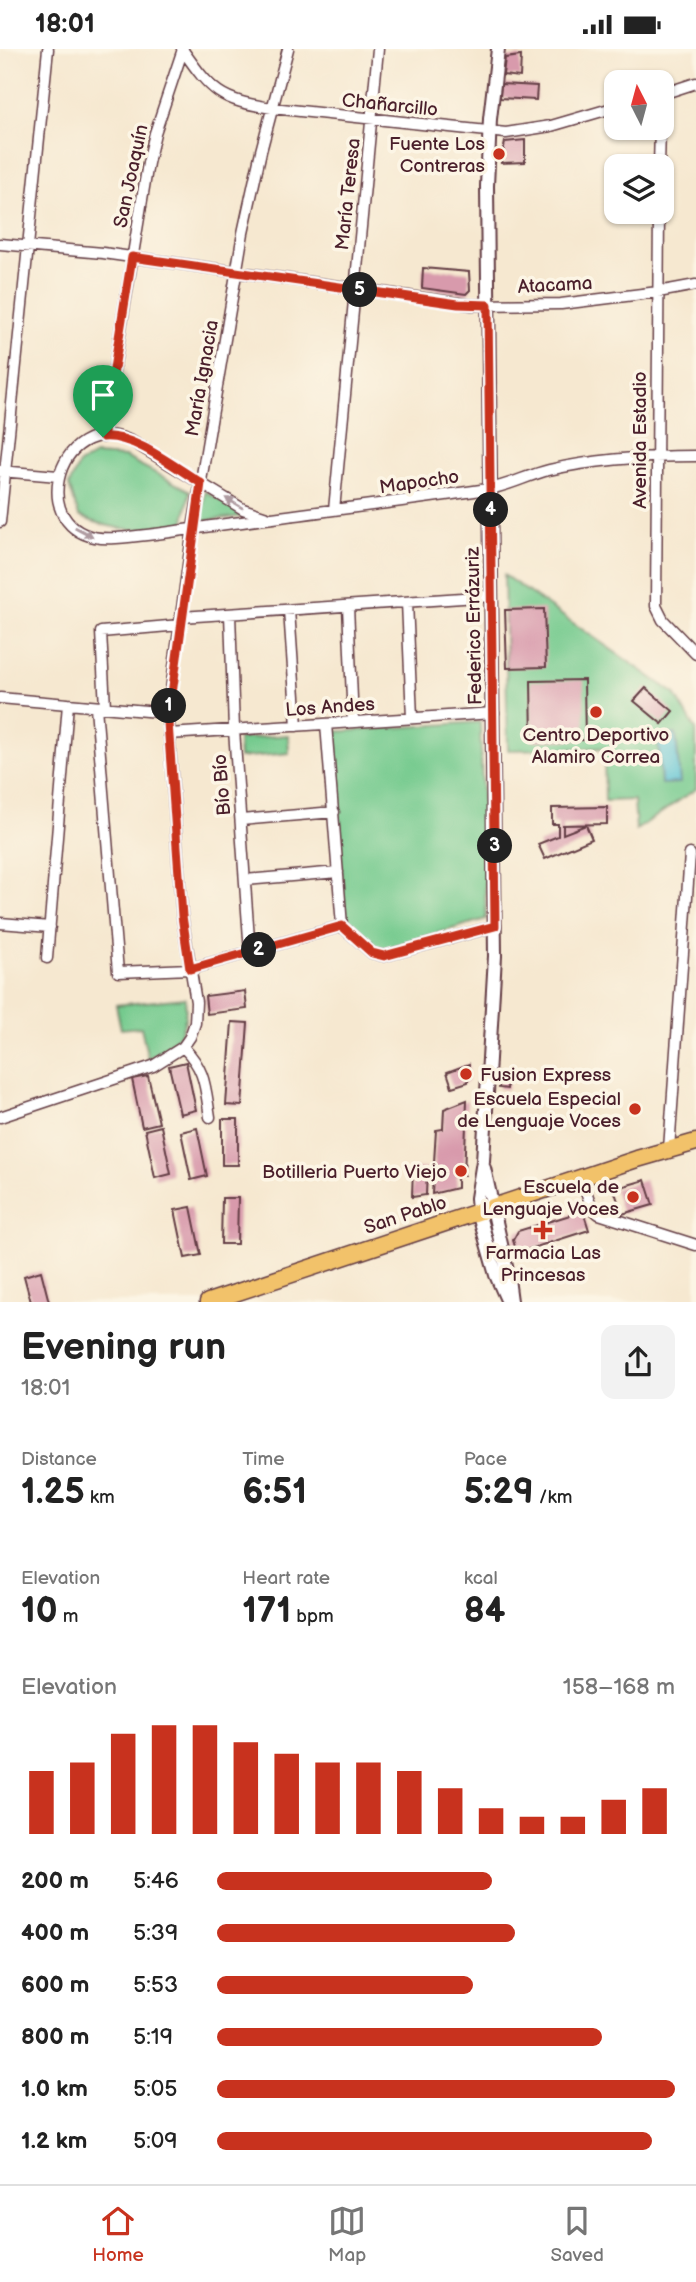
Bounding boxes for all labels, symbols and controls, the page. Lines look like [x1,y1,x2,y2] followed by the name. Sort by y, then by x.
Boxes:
[35,9,95,40] text: 18:01
[604,70,674,140] north arrow
[604,70,674,224] map controls
[341,89,439,122] street label: Chañarcillo
[109,123,154,230] street label: San Joaquín
[389,133,485,178] place label: Fuente Los Contreras
[331,137,366,251] street label: María Teresa
[491,146,507,162] marker: Fuente Los Contreras
[604,154,674,224] button: layers
[517,272,593,299] street label: Atacama
[342,273,378,307] pin: 5
[354,278,365,301] text: 5
[181,318,224,438] street label: María Ignacia
[73,365,133,437] pin
[629,371,652,509] street label: Avenida Estadio
[84,376,122,414] icon: arrive
[378,466,461,499] street label: Mapocho
[474,493,508,527] pin: 4
[224,497,243,510] one-way arrow
[485,498,496,521] text: 4
[75,526,95,538] one-way arrow
[462,546,487,705] street label: Federico Errázuriz
[152,689,186,723] pin: 1
[285,693,376,722] street label: Los Andes
[165,694,173,717] text: 1
[588,704,604,720] marker: Centro Deportivo Alamiro Correa
[523,724,669,769] place label: Centro Deportivo Alamiro Correa
[209,753,236,817] street label: Bío Bío
[477,829,512,863] pin: 3
[489,834,500,857] text: 3
[242,933,276,967] pin: 2
[253,938,264,961] text: 2
[480,1064,611,1087] place label: Fusion Express
[458,1066,474,1082] marker: Fusion Express
[457,1088,621,1133] place label: Escuela Especial de Lenguaje Voces
[627,1101,643,1117] marker: Escuela Especial de Lenguaje Voces
[262,1161,447,1184] place label: Botilleria Puerto Viejo
[453,1163,469,1179] marker: Botilleria Puerto Viejo
[482,1176,619,1221] place label: Escuela de Lenguaje Voces
[625,1189,641,1205] marker: Escuela de Lenguaje Voces
[361,1191,450,1240] street label: San Pablo
[535,1222,551,1238] marker: Farmacia Las Princesas
[485,1242,601,1287] place label: Farmacia Las Princesas
[21,1325,226,1370] text: Evening run
[601,1325,675,1399] button: share
[21,1374,70,1402] text: 18:01
[21,1448,97,1471] text: Distance
[242,1448,284,1471] text: Time
[464,1448,507,1471] text: Pace
[21,1471,85,1514] text: 1.25
[242,1471,307,1514] text: 6:51
[464,1471,534,1514] text: 5:29
[85,1486,115,1509] text: km
[534,1486,572,1509] text: /km
[21,1567,100,1590] text: Elevation
[242,1567,330,1590] text: Heart rate
[464,1567,498,1590] text: kcal
[21,1590,58,1633] text: 10
[242,1590,291,1633] text: 171
[464,1590,505,1633] text: 84
[58,1605,78,1628] text: m
[291,1605,334,1628] text: bpm
[21,1673,117,1701] text: Elevation
[563,1673,675,1701] text: 158–168 m
[21,1867,89,1895] text: 200 m
[133,1867,179,1895] text: 5:46
[21,1919,89,1947] text: 400 m
[133,1919,178,1947] text: 5:39
[21,1971,89,1999] text: 600 m
[133,1971,178,1999] text: 5:53
[21,2023,89,2051] text: 800 m
[133,2023,173,2051] text: 5:19
[21,2075,88,2103] text: 1.0 km
[133,2075,178,2103] text: 5:05
[21,2127,87,2155] text: 1.2 km
[133,2127,178,2155] text: 5:09
[92,2202,144,2267] tab: Home
[328,2202,366,2267] tab: Map
[551,2202,604,2267] tab: Saved

